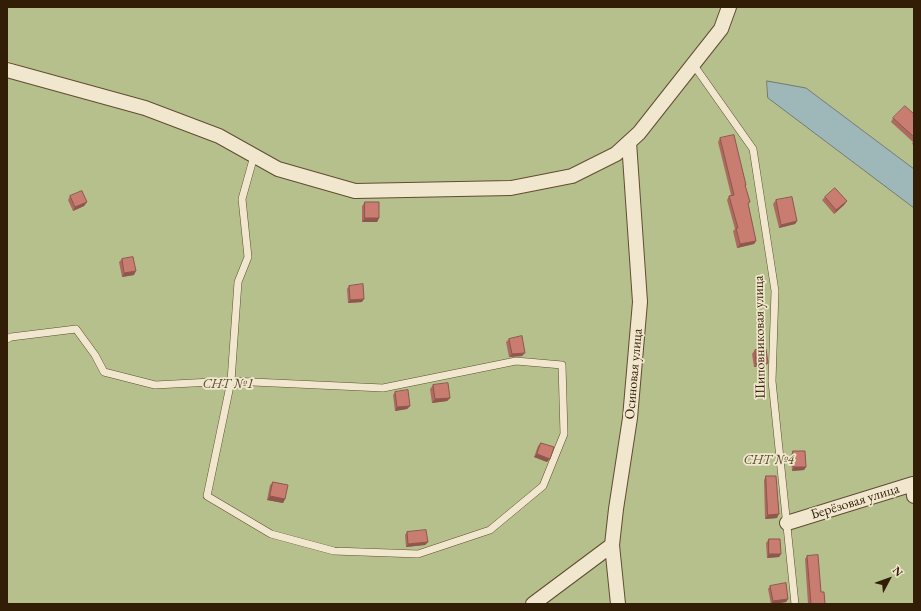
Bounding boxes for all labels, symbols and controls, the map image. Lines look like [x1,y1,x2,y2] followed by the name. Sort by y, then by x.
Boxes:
[751,275,769,399] street label: Шиповниковая улица
[622,328,646,420] street label: Осиновая улица
[203,376,253,392] park label: СНТ №1
[744,452,794,468] park label: СНТ №4
[809,481,901,523] street label: Берёзовая улица
[869,559,909,599] north arrow
[890,563,906,579] text: N

